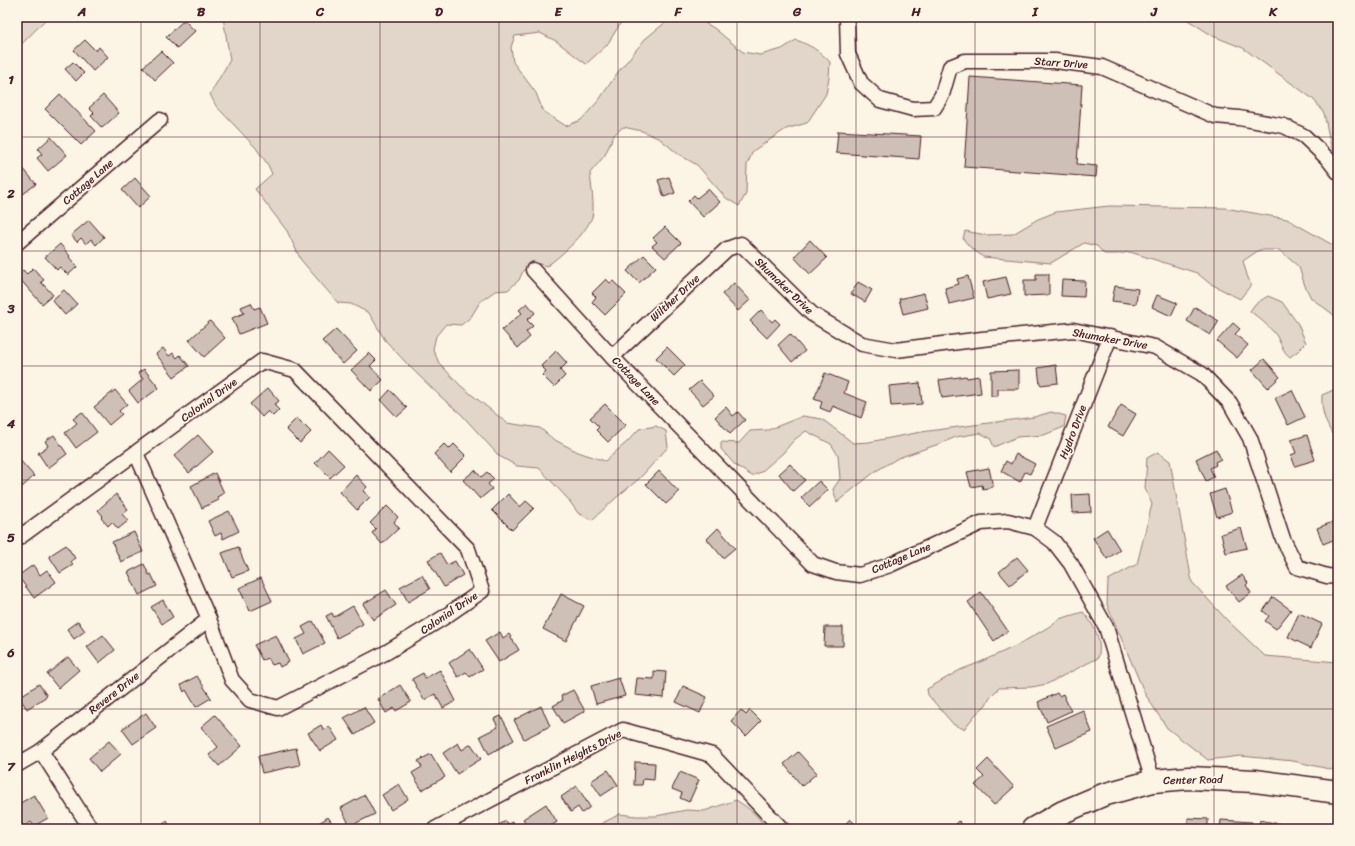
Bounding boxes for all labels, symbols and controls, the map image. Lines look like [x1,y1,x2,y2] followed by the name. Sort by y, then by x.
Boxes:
[77,0,86,23] text: A
[197,0,206,23] text: B
[315,0,325,23] text: C
[435,0,443,23] text: D
[554,0,563,23] text: E
[673,0,682,23] text: F
[792,0,802,23] text: G
[910,0,921,23] text: H
[1031,0,1039,23] text: I
[1150,0,1158,23] text: J
[1268,0,1278,23] text: K
[1034,52,1089,74] street label: Starr Drive
[8,68,14,91] text: 1
[58,154,118,210] street label: Cottage Lane
[6,182,15,205] text: 2
[750,253,818,319] street label: Shumaker Drive
[645,269,705,326] street label: Wilther Drive
[6,297,15,320] text: 3
[1071,323,1149,355] street label: Shumaker Drive
[607,352,665,410] street label: Cottage Lane
[177,372,242,427] street label: Colonial Drive
[1054,401,1092,462] street label: Hydro Drive
[6,412,16,435] text: 4
[7,526,15,549] text: 5
[868,537,934,579] street label: Cottage Lane
[416,586,482,639] street label: Colonial Drive
[6,641,15,664] text: 6
[84,667,144,719] street label: Revere Drive
[521,724,625,790] street label: Franklin Heights Drive
[7,755,16,778] text: 7
[1163,770,1224,790] street label: Center Road

